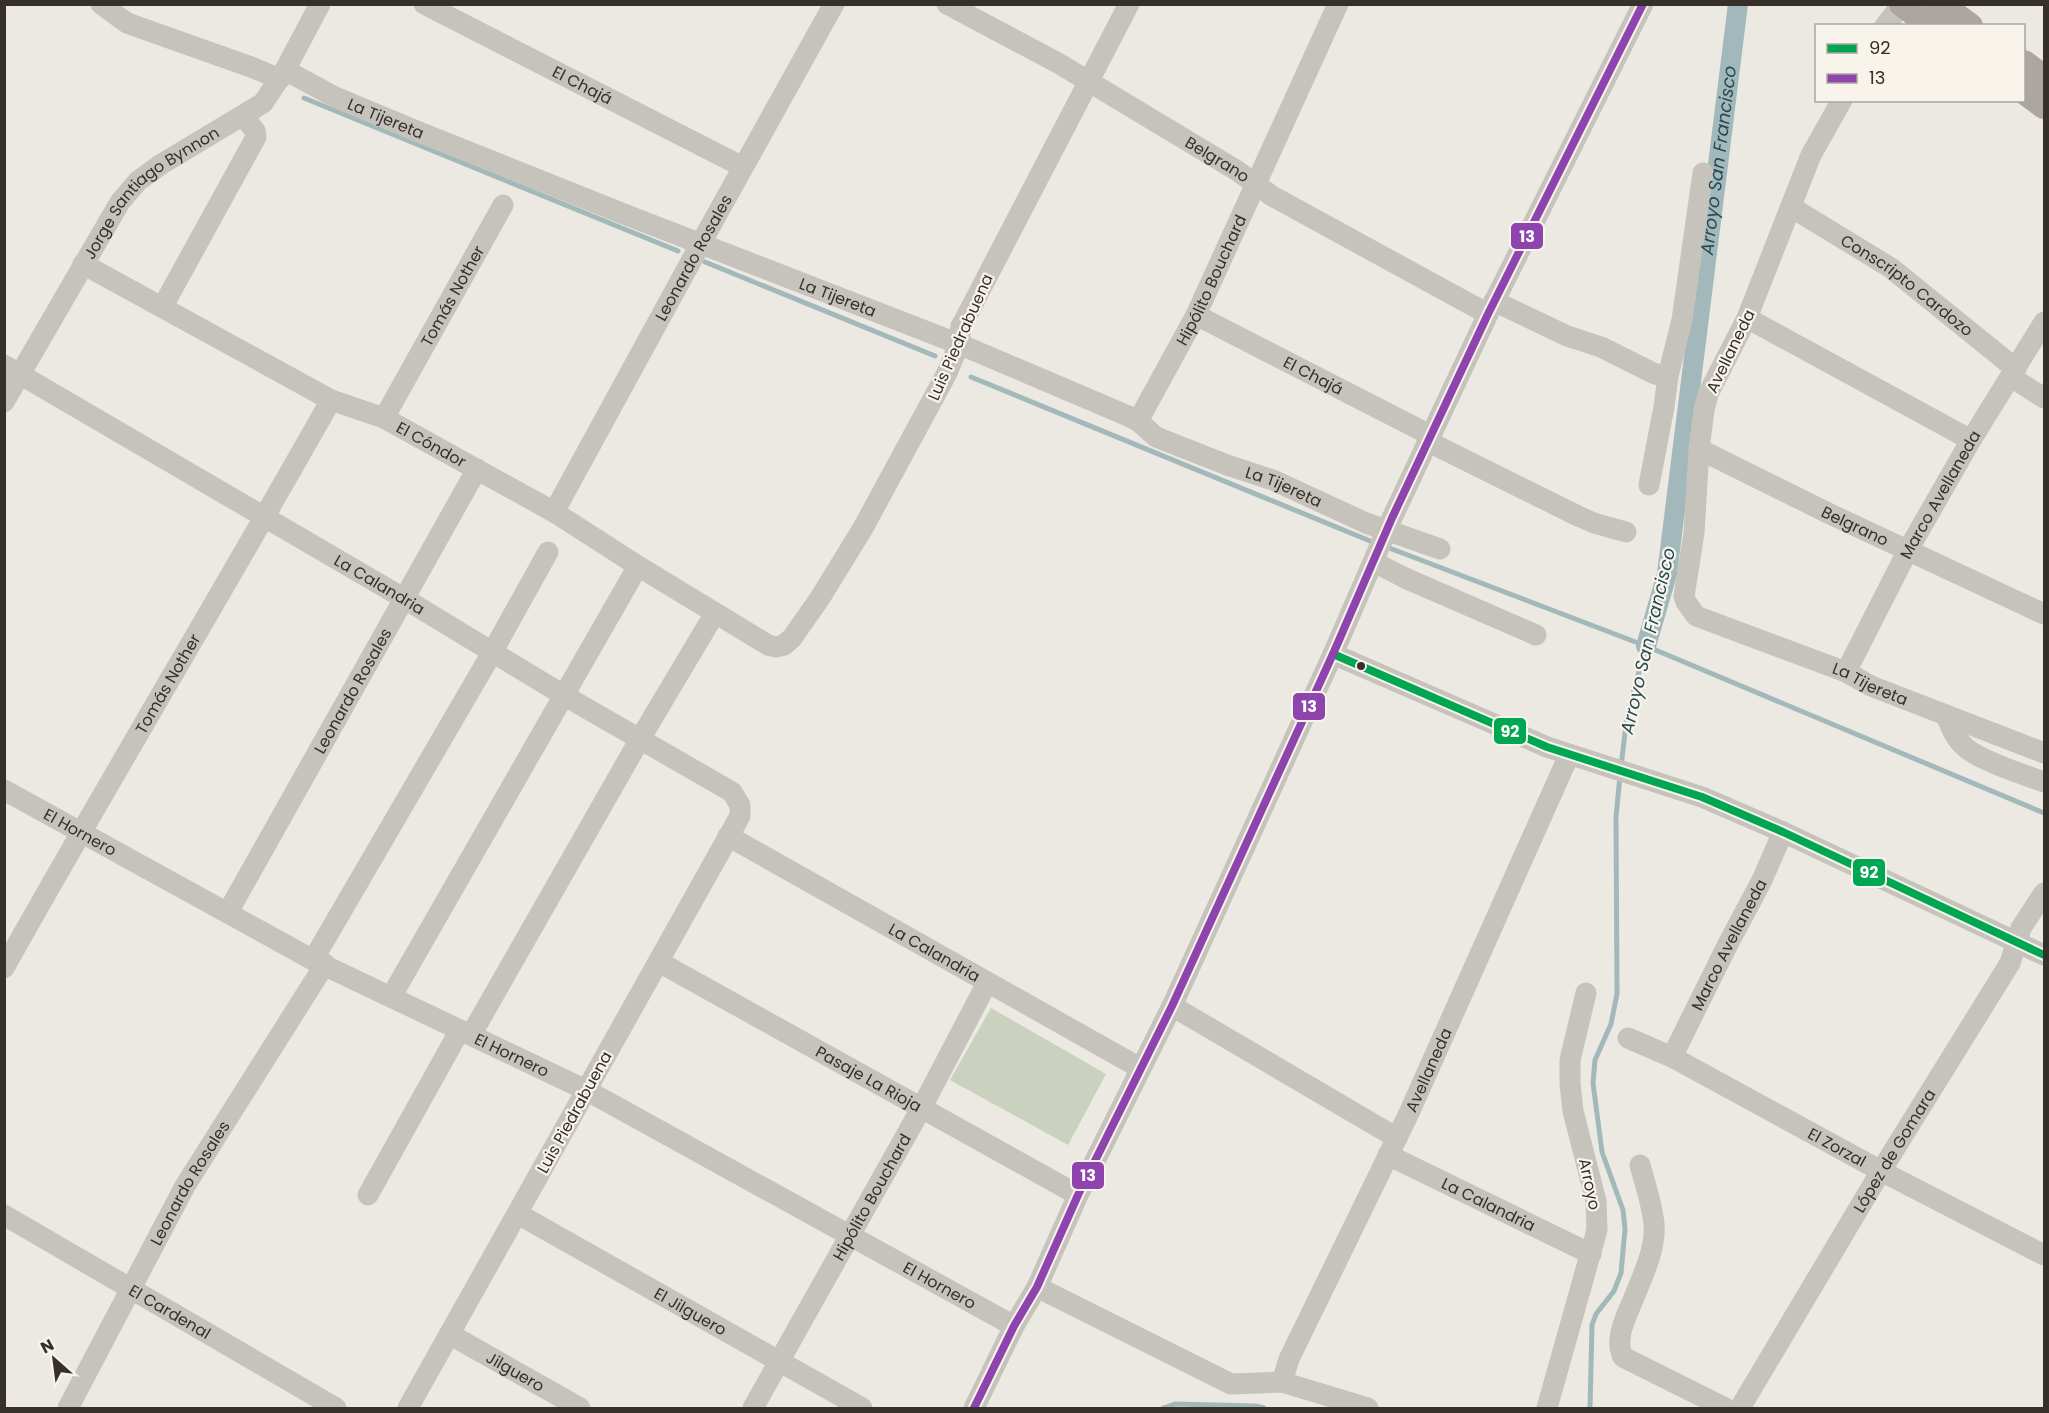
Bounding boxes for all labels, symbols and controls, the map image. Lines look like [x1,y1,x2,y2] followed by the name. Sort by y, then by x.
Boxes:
[1815,24,2025,102] legend
[1869,35,1891,60] text: 92
[548,60,616,110] street label: El Chajá
[1694,64,1742,257] water label: Arroyo San Francisco
[1869,65,1885,90] text: 13
[344,92,427,145] street label: La Tijereta
[78,121,224,264] street label: Jorge Santiago Bynnon
[1181,131,1254,188] street label: Belgrano
[650,191,738,325] street label: Leonardo Rosales
[1171,211,1252,350] street label: Hipólito Bouchard
[1510,222,1544,250] line badge: 13
[1519,225,1535,248] text: 13
[1836,229,1978,342] street label: Conscripto Cardozo
[415,241,490,351] street label: Tomás Nother
[922,270,999,404] street label: Luis Piedrabuena
[796,272,880,323] street label: La Tijereta
[1700,306,1761,397] street label: Avellaneda
[1279,351,1347,401] street label: El Chajá
[392,416,470,473] street label: El Cóndor
[1894,426,1986,563] street label: Marco Avellaneda
[1243,461,1326,513] street label: La Tijereta
[1817,501,1892,552] street label: Belgrano
[1614,545,1681,737] water label: Arroyo San Francisco
[330,549,429,620] street label: La Calandria
[308,624,397,758] street label: Leonardo Rosales
[130,630,206,738] street label: Tomás Nother
[1829,657,1911,711] street label: La Tijereta
[1355,660,1367,672] unlabelled marker
[1292,692,1326,721] line badge: 13
[1301,695,1317,718] text: 13
[1493,717,1527,745] line badge: 92
[1501,720,1519,743] text: 92
[39,803,121,862] street label: El Hornero
[1852,858,1886,887] line badge: 92
[1860,861,1878,884] text: 92
[1686,875,1773,1014] street label: Marco Avellaneda
[884,918,984,988] street label: La Calandria
[1400,1024,1458,1116] street label: Avellaneda
[471,1028,553,1083] street label: El Hornero
[811,1040,926,1118] street label: Pasaje La Rioja
[531,1047,618,1177] street label: Luis Piedrabuena
[1848,1085,1941,1217] street label: López de Gomara
[145,1116,235,1249] street label: Leonardo Rosales
[1804,1122,1870,1173] street label: El Zorzal
[827,1130,917,1265] street label: Hipólito Bouchard
[1573,1156,1606,1212] street label: Arroyo
[1071,1161,1105,1190] line badge: 13
[1080,1164,1096,1187] text: 13
[1438,1172,1539,1237] street label: La Calandria
[899,1256,980,1315] street label: El Hornero
[124,1279,215,1345] street label: El Cardenal
[650,1282,731,1341] street label: El Jilguero
[24,1329,84,1389] north arrow
[36,1333,58,1359] text: N
[482,1346,548,1398] street label: Jilguero

